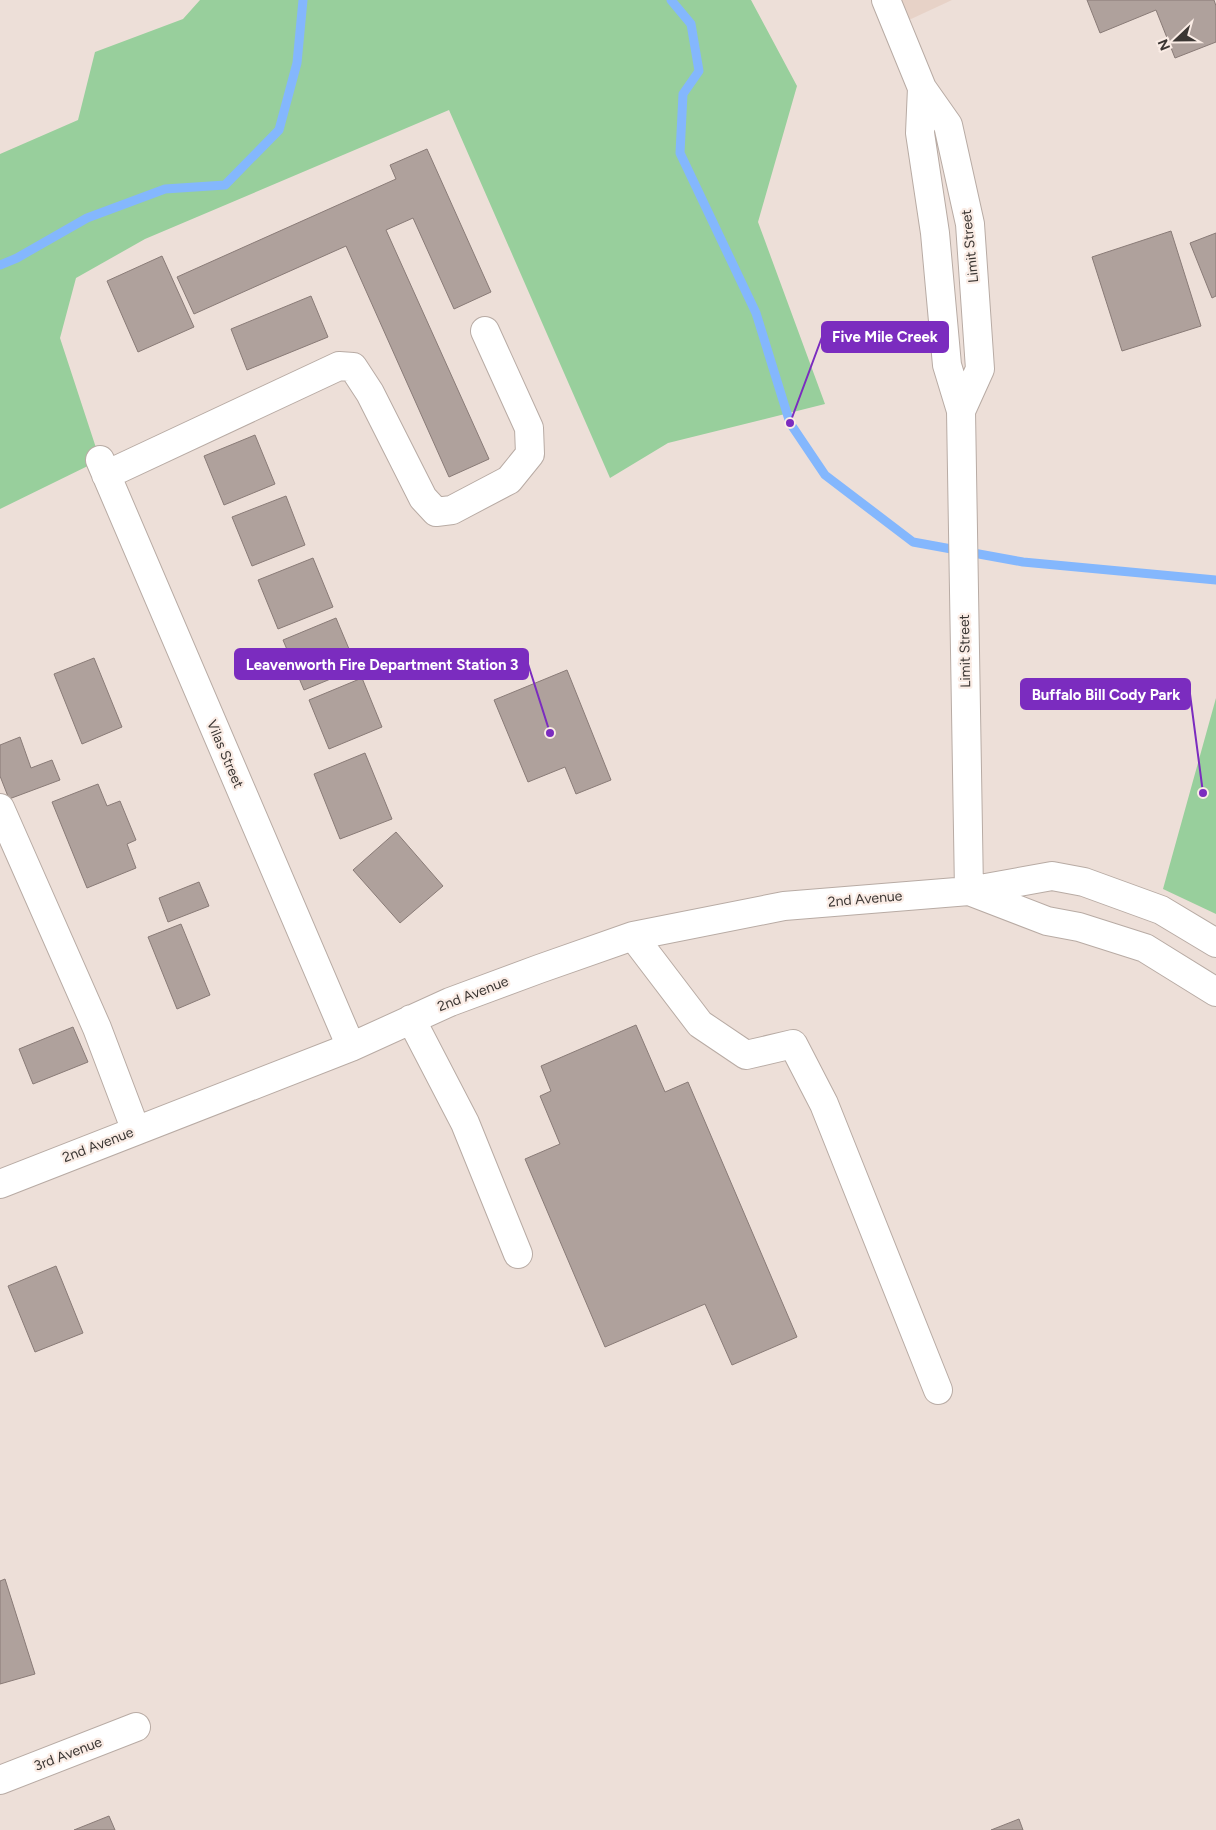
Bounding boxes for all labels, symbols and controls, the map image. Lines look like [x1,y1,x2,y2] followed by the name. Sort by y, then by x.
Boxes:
[1151,15,1201,65] north arrow
[1155,36,1174,53] text: N
[958,208,982,284] street label: Limit Street
[822,322,948,352] callout: Five Mile Creek
[832,328,938,346] text: Five Mile Creek
[956,614,974,688] street label: Limit Street
[235,649,528,679] callout: Leavenworth Fire Department Station 3
[246,656,518,674] text: Leavenworth Fire Department Station 3
[1021,679,1190,709] callout: Buffalo Bill Cody Park
[1032,686,1180,704] text: Buffalo Bill Cody Park
[203,717,247,791] street label: Vilas Street
[827,887,903,911] street label: 2nd Avenue
[435,973,511,1015] street label: 2nd Avenue
[60,1124,136,1166] street label: 2nd Avenue
[32,1733,105,1775] street label: 3rd Avenue

